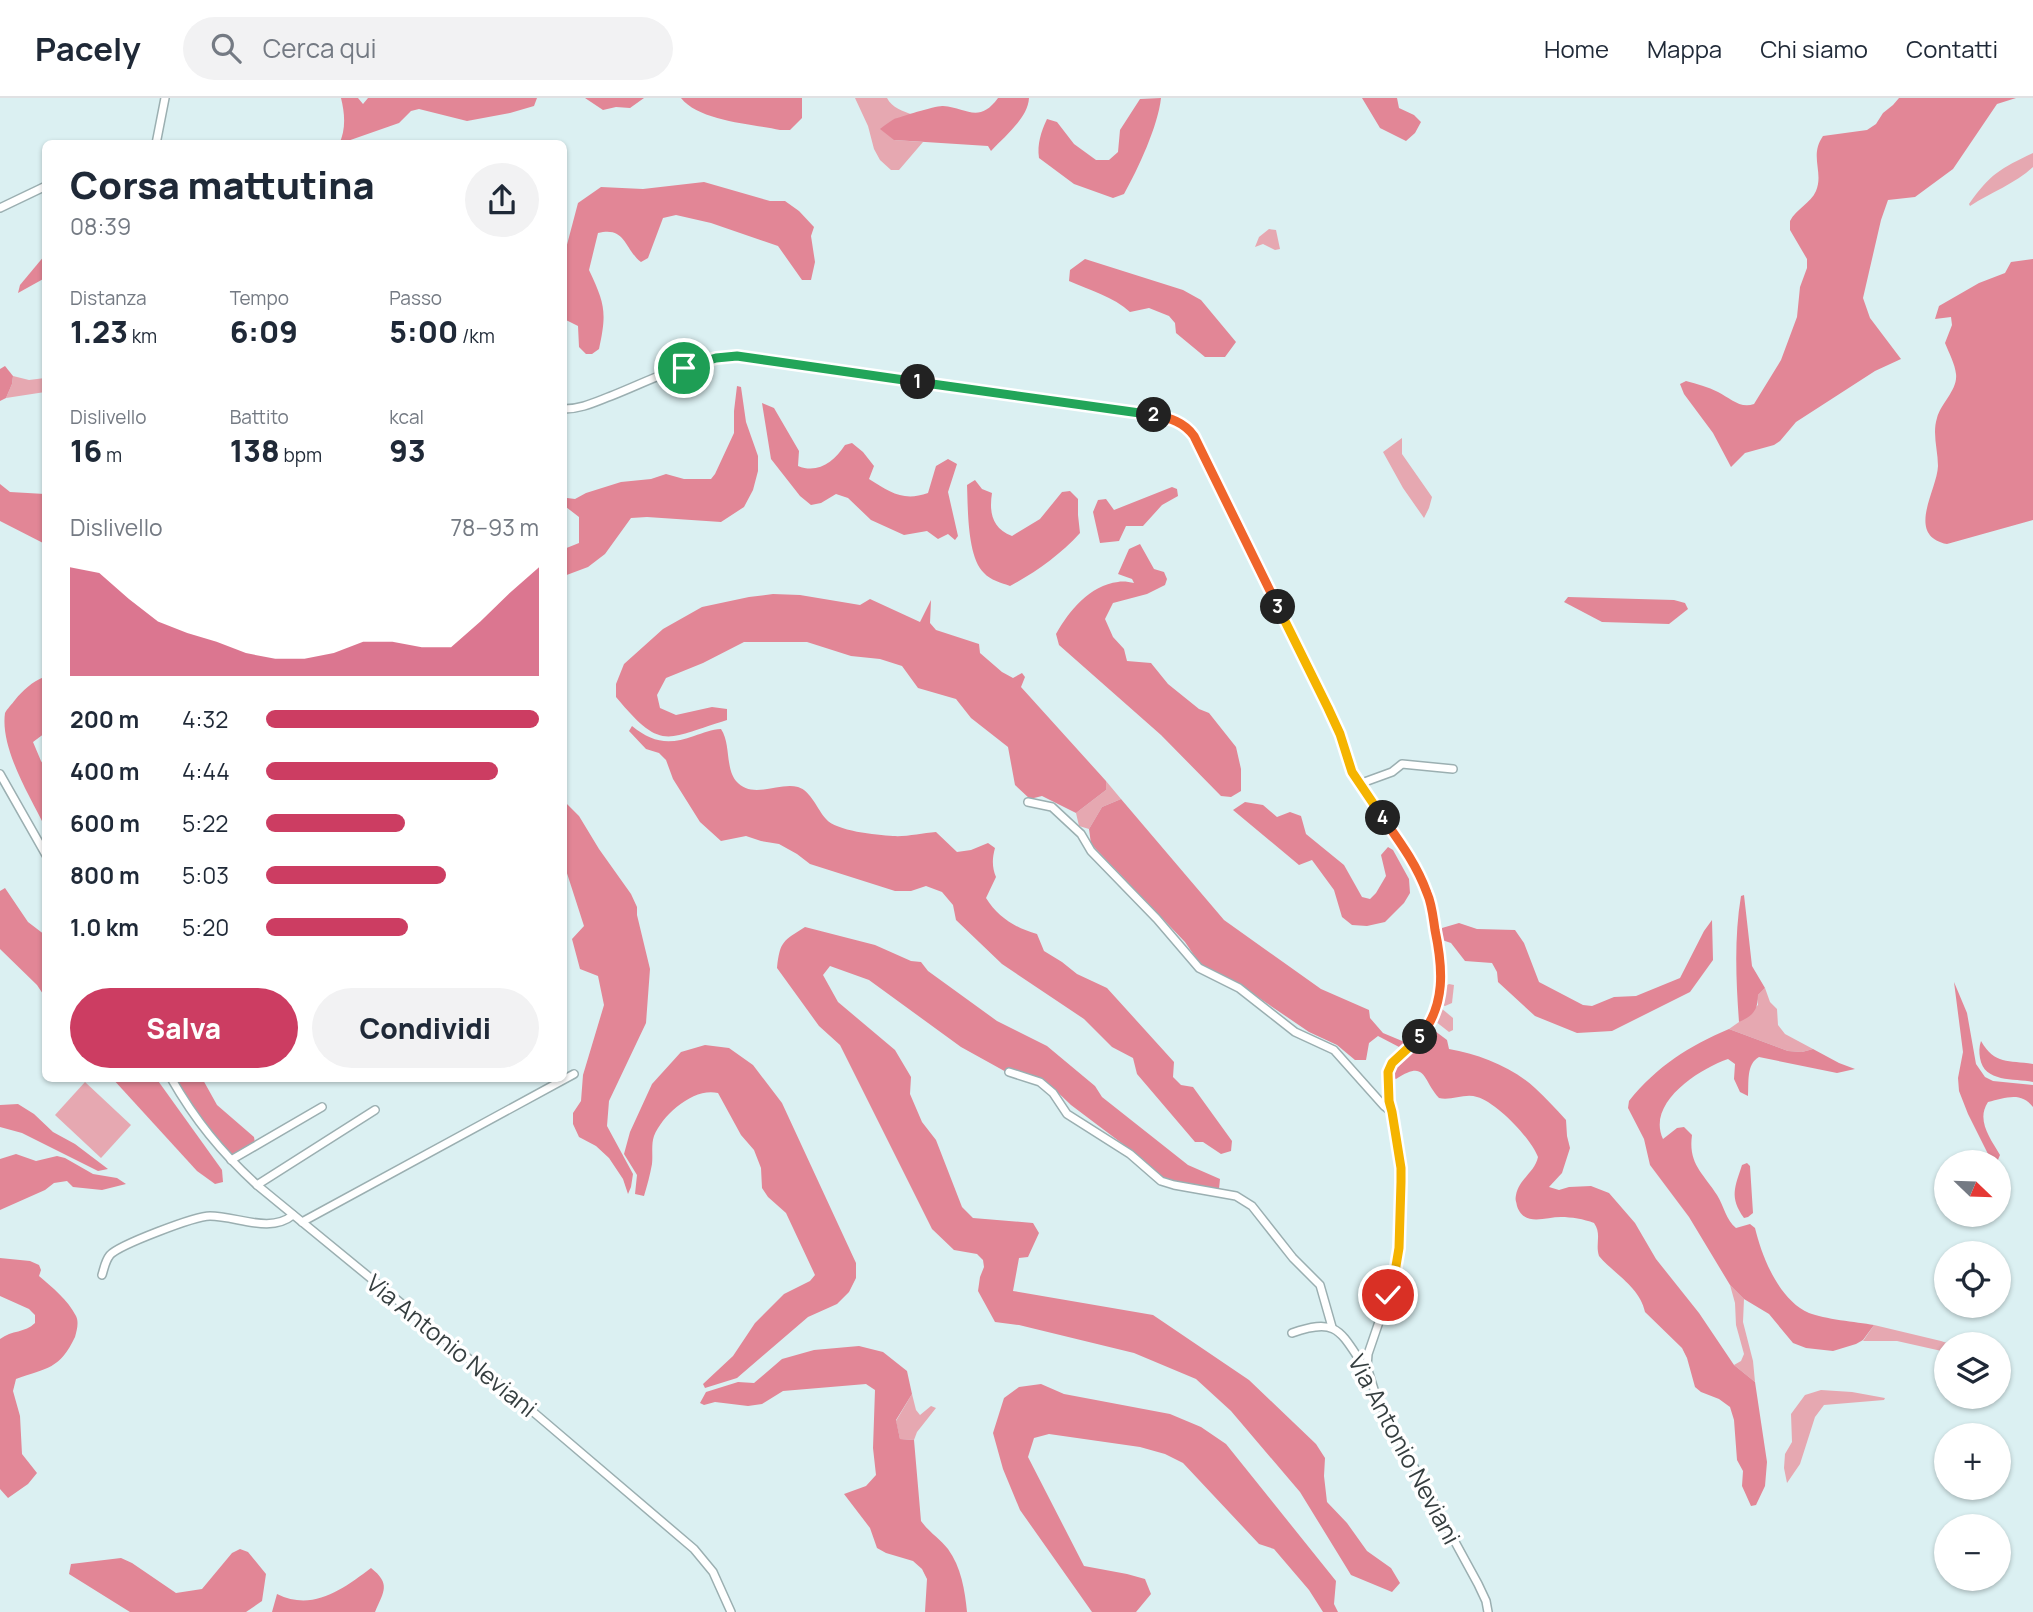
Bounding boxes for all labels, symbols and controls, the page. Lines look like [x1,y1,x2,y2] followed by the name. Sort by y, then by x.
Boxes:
[183,17,673,80] search box
[35,26,141,71] text: Pacely
[207,29,245,67] icon: search
[263,30,377,66] text: Cerca qui
[1544,32,1609,65] text: Home
[1647,32,1722,65] text: Mappa
[1760,32,1868,65] text: Chi siamo
[1906,32,1998,65] text: Contatti
[70,158,375,210] text: Corsa mattutina
[465,163,539,237] button: share
[70,210,131,242] text: 08:39
[70,285,147,311] text: Distanza
[230,285,289,311] text: Tempo
[389,285,442,311] text: Passo
[70,311,128,352] text: 1.23
[230,311,298,352] text: 6:09
[389,311,458,352] text: 5:00
[128,323,157,349] text: km
[458,323,495,349] text: /km
[654,338,714,398] pin
[665,349,703,387] icon: arrive
[900,364,936,400] pin: 1
[913,368,922,394] text: 1
[1136,398,1172,432] pin: 2
[1148,401,1159,427] text: 2
[70,404,147,430] text: Dislivello
[230,404,289,430] text: Battito
[389,404,424,430] text: kcal
[70,430,102,471] text: 16
[230,430,280,471] text: 138
[389,430,426,471] text: 93
[102,442,122,468] text: m
[280,442,322,468] text: bpm
[70,511,163,543] text: Dislivello
[451,511,539,543] text: 78–93 m
[1260,589,1296,624] pin: 3
[1272,593,1283,619] text: 3
[70,703,139,735] text: 200 m
[182,703,228,735] text: 4:32
[70,755,140,787] text: 400 m
[182,755,230,787] text: 4:44
[1366,800,1400,836] pin: 4
[1377,804,1388,830] text: 4
[70,807,140,839] text: 600 m
[182,807,228,839] text: 5:22
[70,859,140,891] text: 800 m
[182,859,229,891] text: 5:03
[70,911,139,943] text: 1.0 km
[182,911,229,943] text: 5:20
[70,988,298,1068] button: Salva
[312,988,539,1068] button: Condividi
[1402,1020,1438,1054] pin: 5
[1414,1023,1425,1049] text: 5
[1934,1150,2011,1227] north arrow
[1934,1150,2011,1591] map controls
[1934,1241,2011,1318] button: locate
[1358,1265,1418,1325] pin
[360,1266,544,1424] street label: Via Antonio Neviani
[1369,1276,1407,1314] icon: check
[1934,1332,2011,1409] button: layers
[1341,1348,1469,1550] street label: Via Antonio Neviani
[1934,1423,2011,1500] button: +
[1934,1514,2011,1591] button: −

